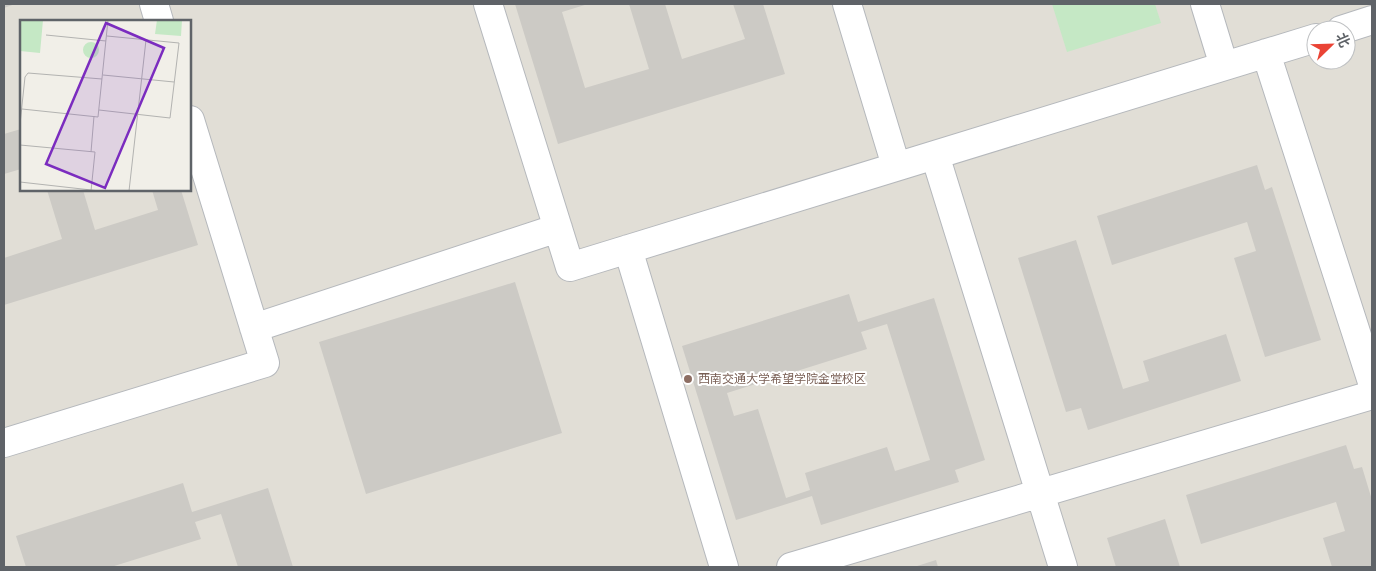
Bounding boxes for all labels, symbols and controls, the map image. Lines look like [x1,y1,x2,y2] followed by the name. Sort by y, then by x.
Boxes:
[20,20,191,191] inset map
[1306,20,1356,70] north arrow
[1332,30,1353,50] text: 北
[698,372,866,386] place label: 西南交通大学希望学院金堂校区
[682,373,694,385] marker: 西南交通大学希望学院金堂校区

